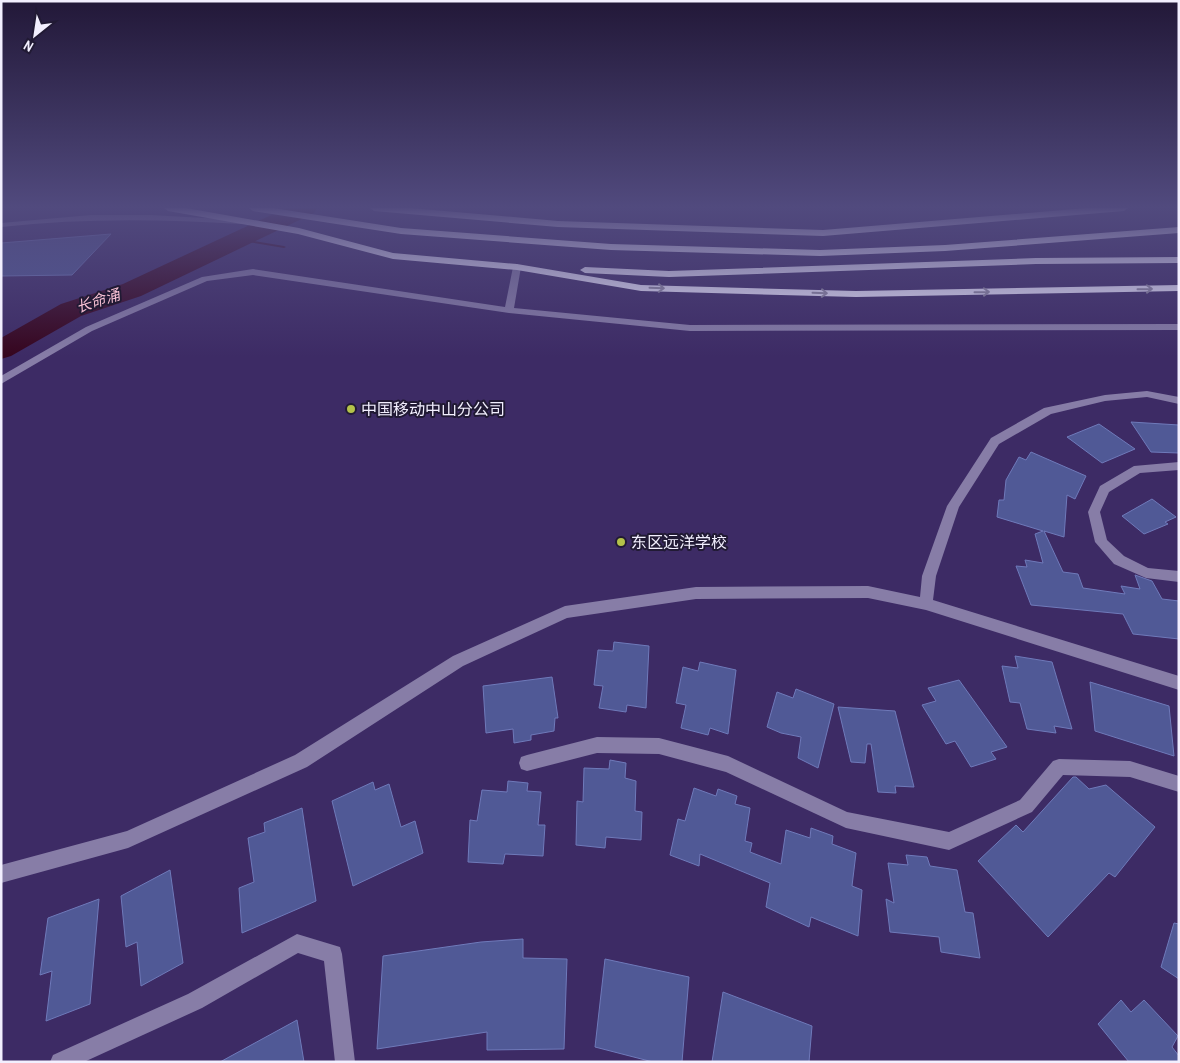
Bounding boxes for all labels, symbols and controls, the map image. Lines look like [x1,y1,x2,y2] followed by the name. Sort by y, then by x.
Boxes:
[10,10,60,60] north arrow
[20,36,37,56] text: N
[73,283,124,317] water label: 长命涌
[649,284,665,293] one-way arrow
[1136,284,1153,294] one-way arrow
[974,287,990,297] one-way arrow
[812,288,828,298] one-way arrow
[361,398,505,420] place label: 中国移动中山分公司
[345,403,357,415] marker: 中国移动中山分公司
[631,531,727,553] place label: 东区远洋学校
[615,536,627,548] marker: 东区远洋学校

